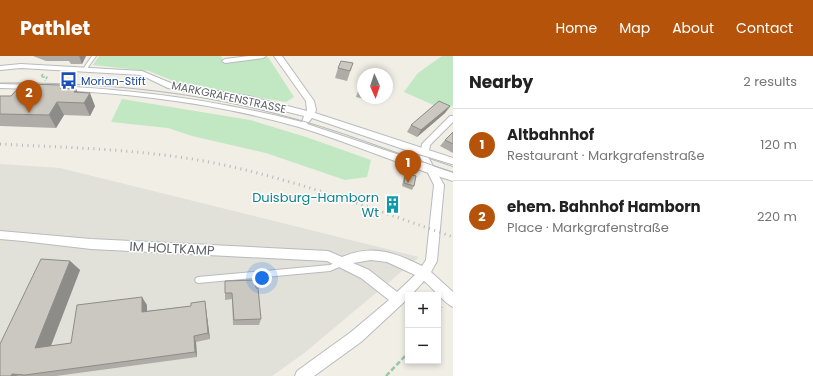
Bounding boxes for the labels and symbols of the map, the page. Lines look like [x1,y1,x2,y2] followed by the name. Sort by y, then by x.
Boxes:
[357,68,393,104] north arrow
[58,71,78,91] bus stop icon: Morian-Stift
[81,73,146,89] place label: Morian-Stift
[170,77,288,117] street label: MARKGRAFENSTRASSE
[16,80,42,113] pin: 2
[395,150,421,183] pin: 1
[252,188,379,222] place label: Duisburg-Hamborn Wt
[382,194,402,214] building icon: Duisburg-Hamborn Wt
[129,237,215,260] street label: IM HOLTKAMP
[252,268,272,288] your location

